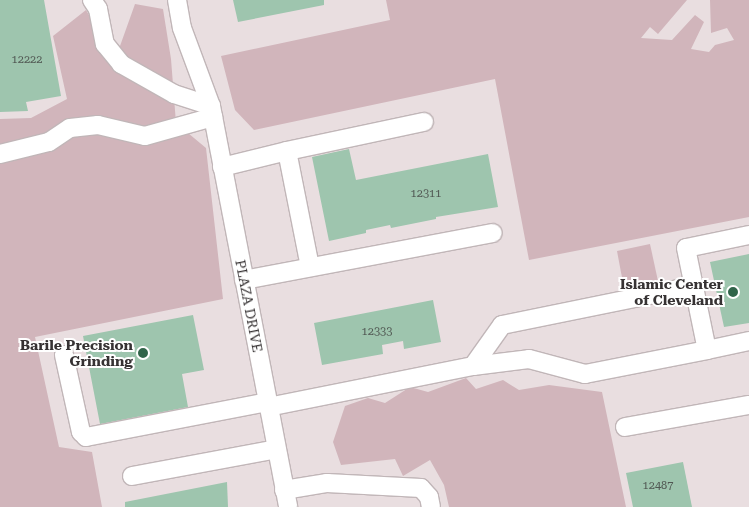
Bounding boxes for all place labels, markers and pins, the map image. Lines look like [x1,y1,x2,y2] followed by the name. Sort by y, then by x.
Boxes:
[620,276,723,308] place label: Islamic Center of Cleveland
[727,286,739,298] marker: Islamic Center of Cleveland
[20,337,133,370] place label: Barile Precision Grinding
[137,347,149,359] marker: Barile Precision Grinding

